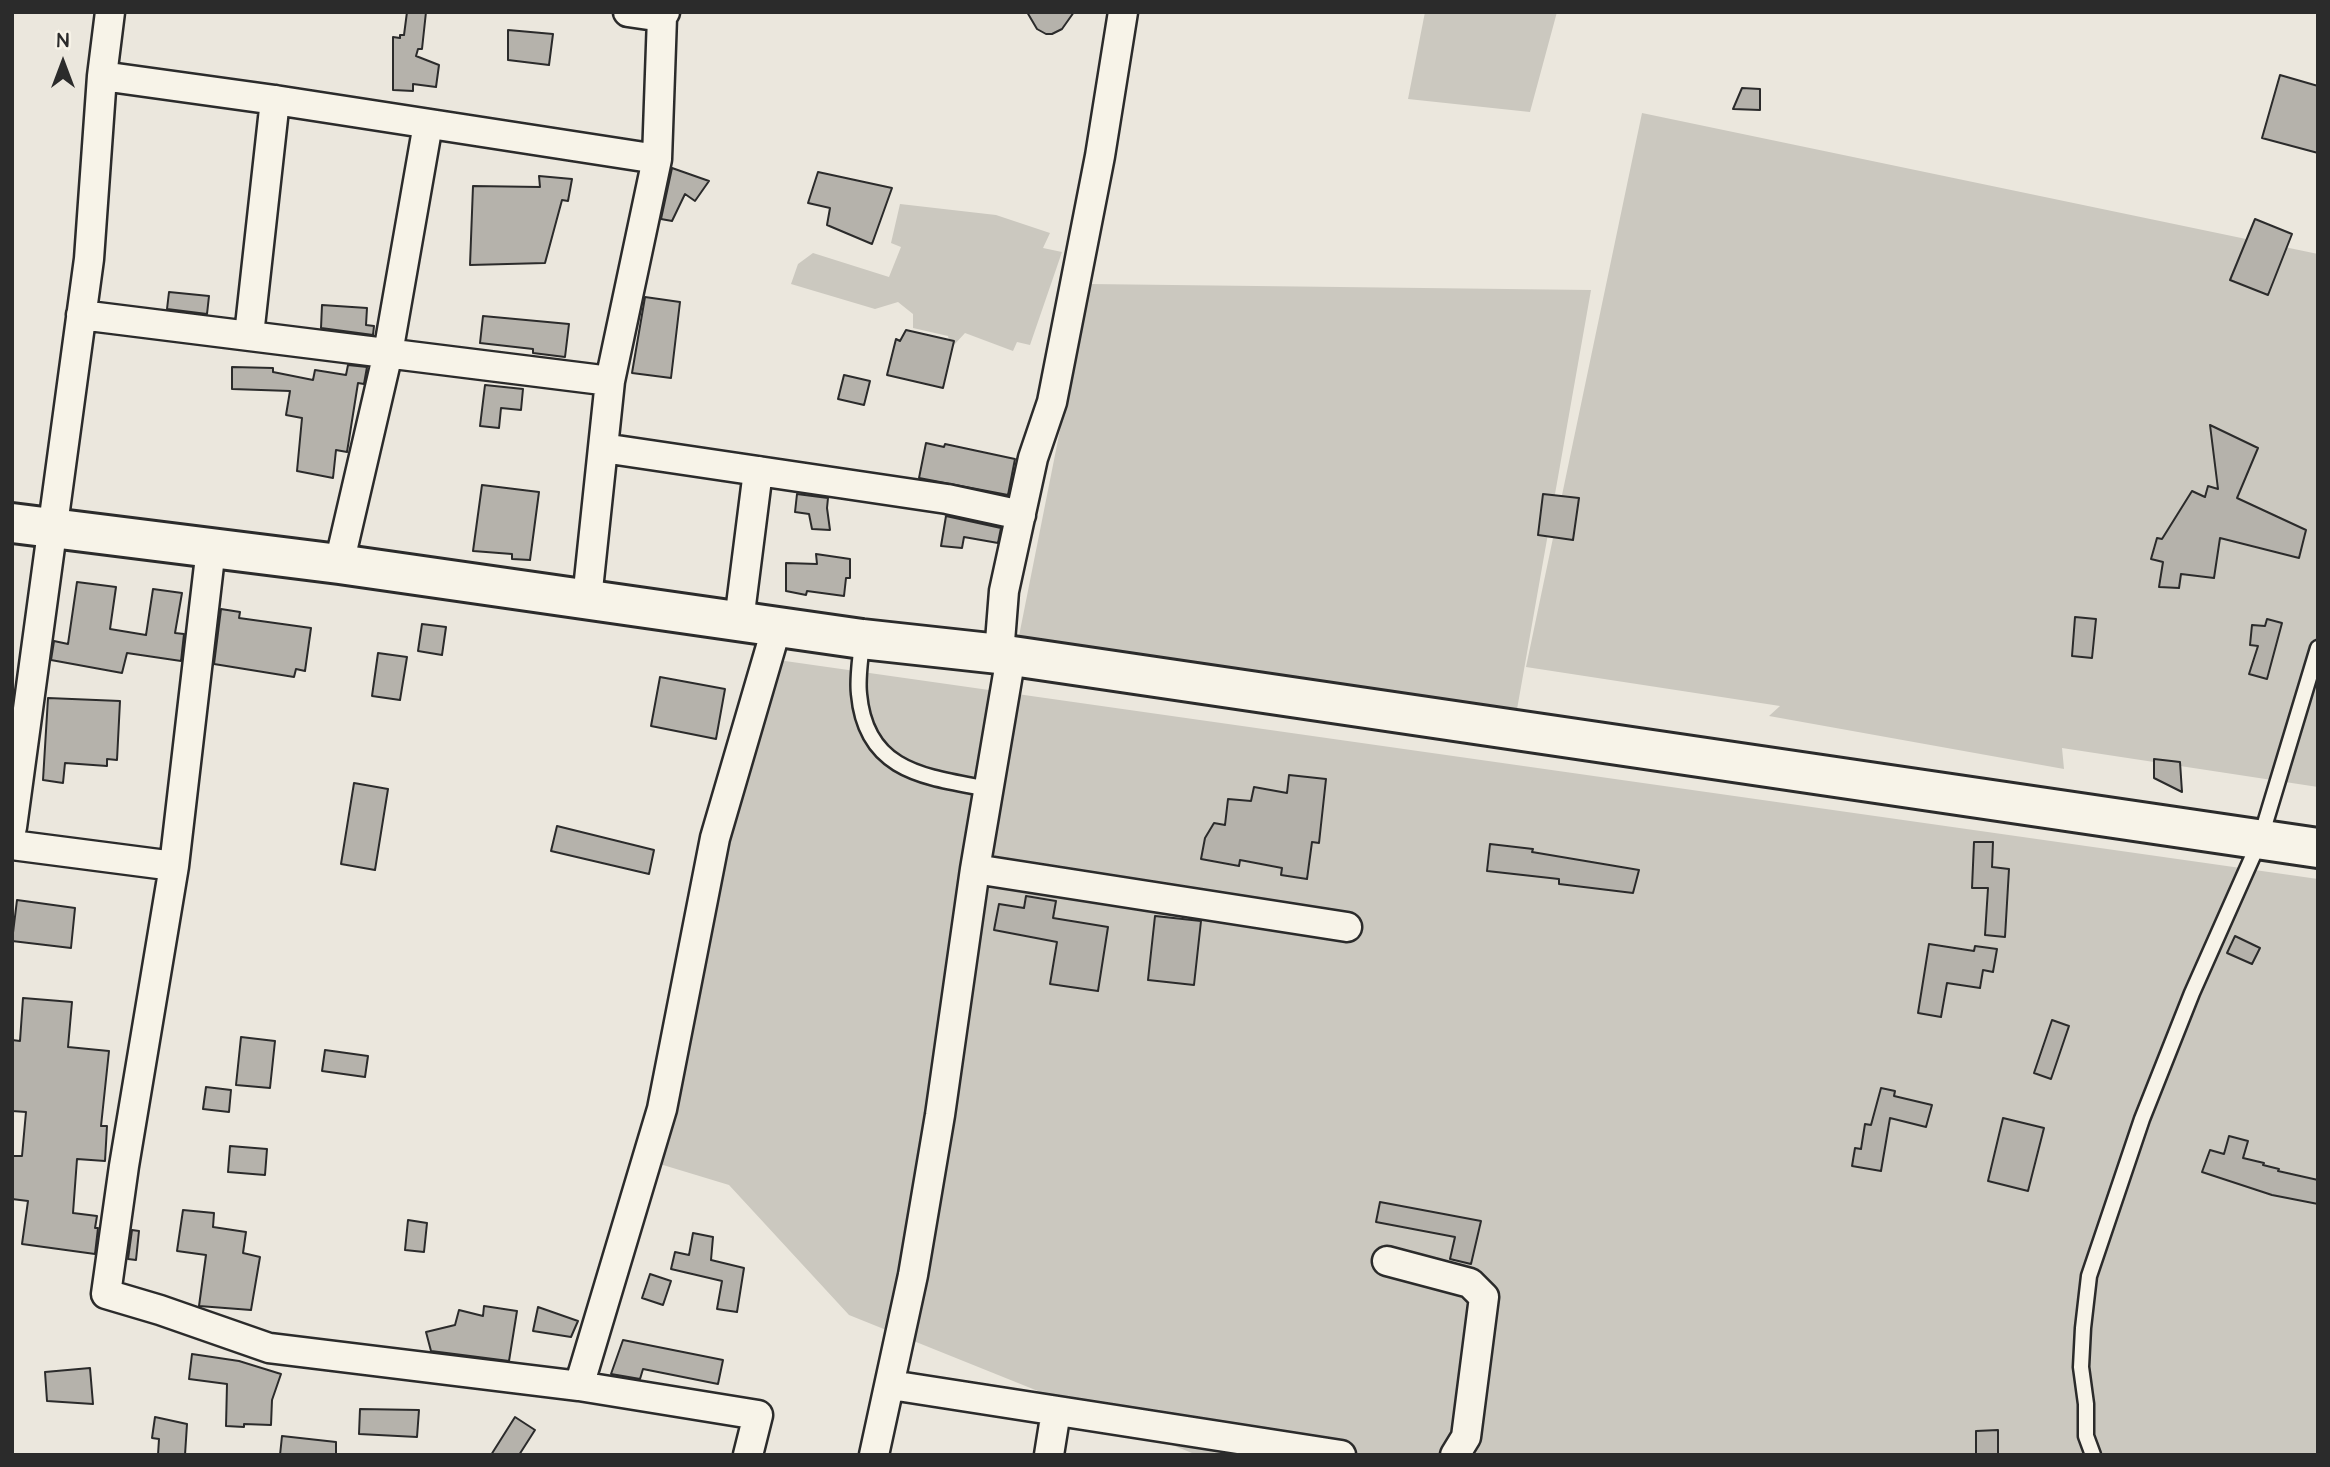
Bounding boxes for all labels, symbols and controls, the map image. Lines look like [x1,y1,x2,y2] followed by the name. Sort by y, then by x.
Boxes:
[28,28,98,98] north arrow
[57,28,69,55] text: N

